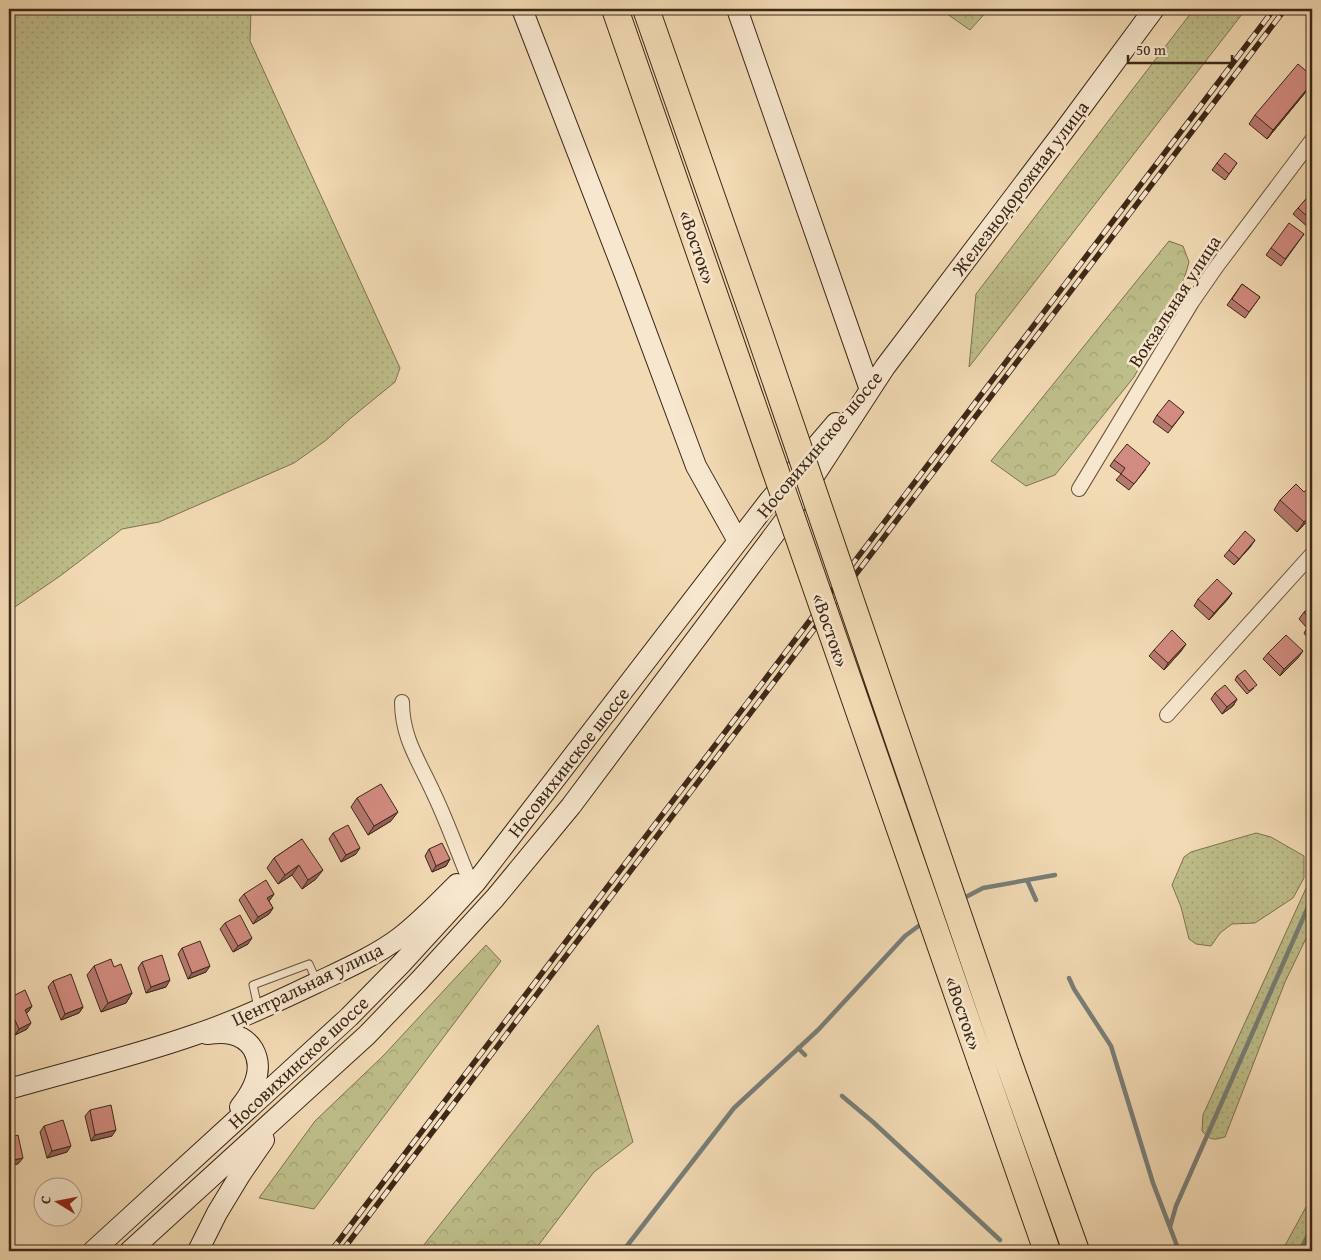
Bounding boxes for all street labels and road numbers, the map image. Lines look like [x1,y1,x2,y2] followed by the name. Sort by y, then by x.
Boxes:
[944,94,1095,282] street label: Железнодорожная улица
[672,206,724,288] street label: «Восток»
[1121,230,1227,372] street label: Вокзальная улица
[749,364,889,523] street label: Носовихинское шоссе
[805,589,857,671] street label: «Восток»
[500,681,636,843] street label: Носовихинское шоссе
[227,935,387,1033] street label: Центральная улица
[938,972,990,1054] street label: «Восток»
[221,989,375,1135] street label: Носовихинское шоссе

